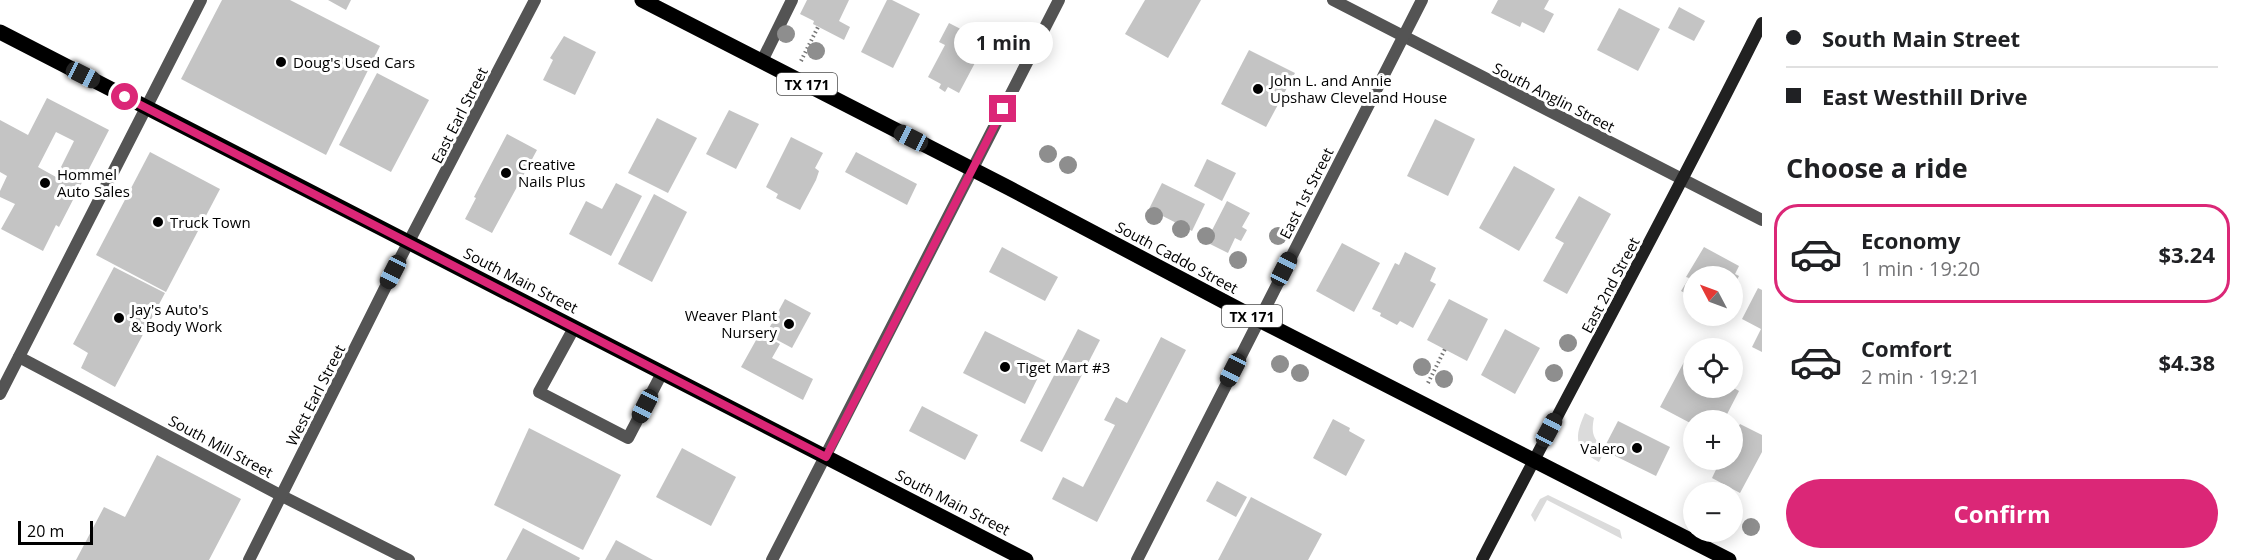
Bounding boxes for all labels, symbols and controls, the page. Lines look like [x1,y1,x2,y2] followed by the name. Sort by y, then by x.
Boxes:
[954,22,1052,64] callout: 1 min
[1822,23,2020,53] text: South Main Street
[976,29,1031,56] text: 1 min
[293,52,415,72] place label: Doug's Used Cars
[274,55,288,69] marker: Doug's Used Cars
[1490,58,1618,136] street label: South Anglin Street
[63,59,103,91] car
[426,63,492,167] street label: East Earl Street
[1268,70,1447,107] place label: John L. and Annie Upshaw Cleveland House
[777,73,837,95] road number: TX 171
[1822,81,2027,111] text: East Westhill Drive
[1251,82,1265,96] marker: John L. and Annie Upshaw Cleveland House
[111,83,138,110] route start
[989,95,1016,122] route end
[891,122,931,154] car
[1274,144,1338,242] street label: East 1st Street
[1786,149,1968,186] text: Choose a ride
[518,154,585,191] place label: Creative Nails Plus
[57,164,130,201] place label: Hommel Auto Sales
[499,166,513,180] marker: Creative Nails Plus
[38,176,52,190] marker: Hommel Auto Sales
[170,212,251,232] place label: Truck Town
[151,215,165,229] marker: Truck Town
[1112,216,1242,298] street label: South Caddo Street
[1861,225,1960,255] text: Economy
[1789,227,1843,281] icon: car
[1576,234,1644,336] street label: East 2nd Street
[2158,239,2215,269] text: $3.24
[461,243,581,317] street label: South Main Street
[1268,249,1300,289] car
[377,252,409,292] car
[1861,255,1980,282] text: 1 min · 19:20
[1683,266,1743,326] north arrow
[1683,266,1743,542] map controls
[129,299,222,336] place label: Jay's Auto's & Body Work
[685,305,777,342] place label: Weaver Plant Nursery
[1222,305,1282,327] road number: TX 171
[112,311,126,325] marker: Jay's Auto's & Body Work
[782,317,796,331] marker: Weaver Plant Nursery
[1861,333,1952,363] text: Comfort
[1789,335,1843,389] icon: car
[1683,338,1743,398] button: locate
[281,341,349,449] street label: West Earl Street
[2158,347,2215,377] text: $4.38
[1217,350,1249,390] car
[1017,357,1110,377] place label: Tiget Mart #3
[998,360,1012,374] marker: Tiget Mart #3
[1861,363,1980,390] text: 2 min · 19:21
[629,386,661,426] car
[165,410,277,482] street label: South Mill Street
[1533,410,1565,450] car
[1683,410,1743,470] button: +
[1580,438,1625,458] place label: Valero
[1630,441,1644,455] marker: Valero
[893,465,1013,539] street label: South Main Street
[1786,479,2218,548] button: Confirm
[1683,482,1743,542] button: −
[18,518,93,546] scale bar
[27,520,64,542] text: 20 m

